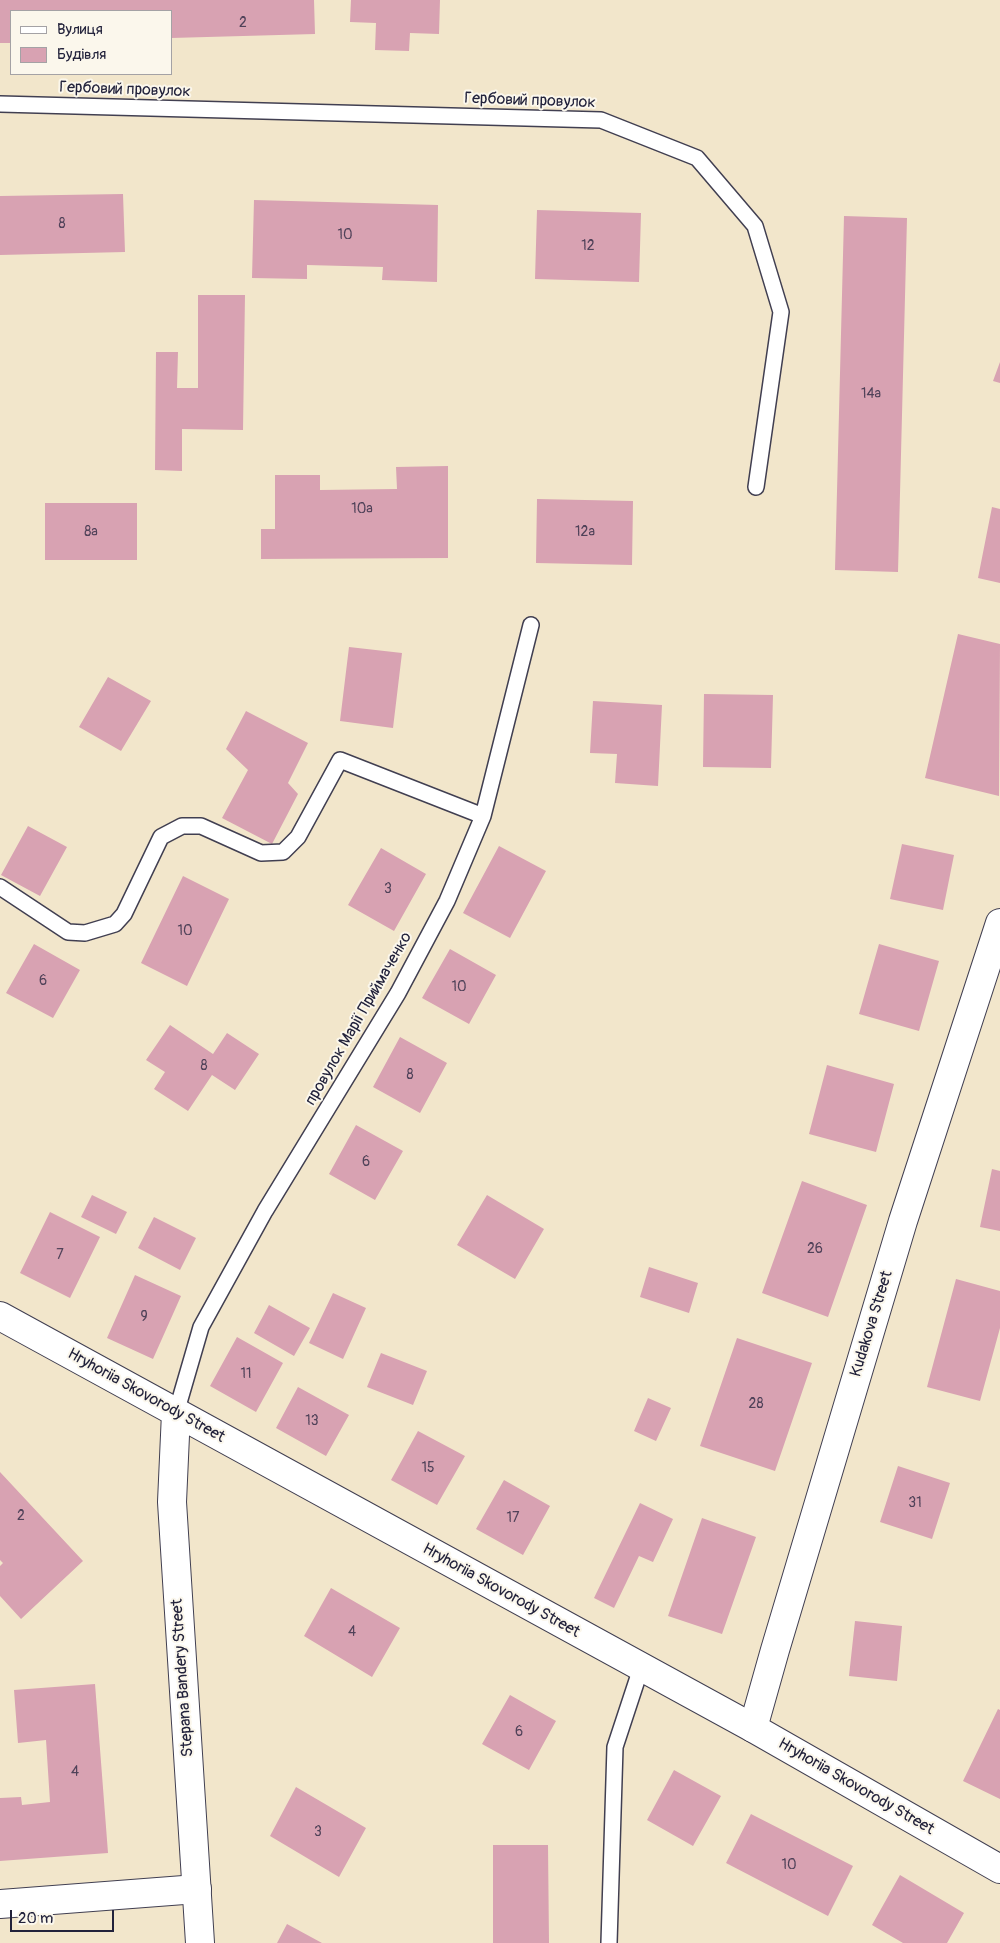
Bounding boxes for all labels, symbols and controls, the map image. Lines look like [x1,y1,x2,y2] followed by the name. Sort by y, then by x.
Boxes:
[10,10,172,75] legend
[239,15,247,31] house number: 2
[57,20,103,39] text: Вулиця
[57,45,106,64] text: Будівля
[59,78,191,102] street label: Гербовий провулок
[464,89,596,113] street label: Гербовий провулок
[58,216,66,232] house number: 8
[337,227,353,243] house number: 10
[581,238,595,254] house number: 12
[861,386,881,402] house number: 14а
[351,501,373,517] house number: 10а
[84,524,98,540] house number: 8а
[575,524,595,540] house number: 12а
[384,881,392,897] house number: 3
[177,923,193,939] house number: 10
[302,929,416,1109] street label: провулок Марії Приймаченко
[39,973,47,989] house number: 6
[451,979,467,995] house number: 10
[200,1058,208,1074] house number: 8
[406,1067,414,1083] house number: 8
[362,1154,370,1170] house number: 6
[807,1241,823,1257] house number: 26
[56,1247,64,1263] house number: 7
[847,1269,897,1379] street label: Kudakova Street
[140,1309,148,1325] house number: 9
[64,1345,228,1447] street label: Hryhoriia Skovorody Street
[241,1366,251,1382] house number: 11
[749,1396,763,1412] house number: 28
[305,1413,319,1429] house number: 13
[421,1460,435,1476] house number: 15
[908,1495,922,1511] house number: 31
[17,1508,25,1524] house number: 2
[507,1510,519,1526] house number: 17
[419,1540,583,1642] street label: Hryhoriia Skovorody Street
[168,1598,198,1758] street label: Stepana Bandery Street
[348,1624,356,1640] house number: 4
[515,1724,523,1740] house number: 6
[775,1734,937,1840] street label: Hryhoriia Skovorody Street
[71,1764,79,1780] house number: 4
[314,1824,322,1840] house number: 3
[781,1857,797,1873] house number: 10
[12,1900,116,1932] scale bar
[18,1909,53,1928] text: 20 m

